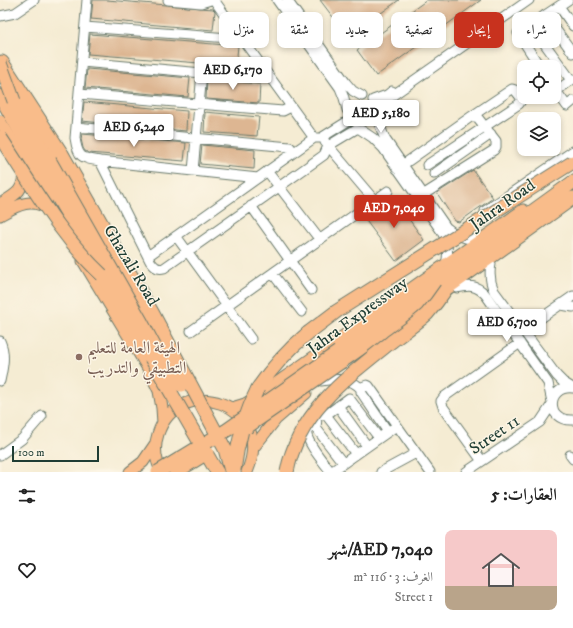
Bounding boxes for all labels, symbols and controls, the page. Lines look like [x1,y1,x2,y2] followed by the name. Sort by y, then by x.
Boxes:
[219,12,269,48] chip: منزل
[277,12,323,48] chip: شقة
[331,12,383,48] chip: جديد
[391,12,446,48] chip: تصفية
[454,12,504,48] chip: إيجار
[512,12,561,48] chip: شراء
[187,57,279,91] pin: AED 6,170
[517,60,561,156] map controls
[517,60,561,104] button: locate
[204,62,262,78] text: AED 6,170
[335,100,427,134] pin: AED 5,180
[352,105,410,121] text: AED 5,180
[517,112,561,156] button: layers
[88,114,180,148] pin: AED 6,240
[103,119,165,135] text: AED 6,240
[464,174,540,236] street label: Jahra Road
[348,195,440,229] pin: AED 7,040
[363,200,425,216] text: AED 7,040
[98,221,164,311] street label: Ghazali Road
[301,271,413,361] street label: Jahra Expressway
[461,309,553,343] pin: AED 6,700
[477,314,537,330] text: AED 6,700
[87,337,187,385] place label: الهيئة العامة للتعليم التطبيقي والتدريب
[74,352,84,362] marker: الهيئة العامة للتعليم التطبيقي والتدريب
[465,410,524,460] street label: Street 11
[12,444,99,463] scale bar
[18,446,44,460] text: 100 m
[491,484,557,506] text: العقارات: 5
[16,485,38,507] icon: filters
[328,539,433,561] text: AED 7,040/شهر
[477,546,525,594] icon: home
[16,559,38,581] icon: heart
[354,569,433,585] text: الغرف: 3 · 116 m²
[395,589,433,605] text: Street 1

